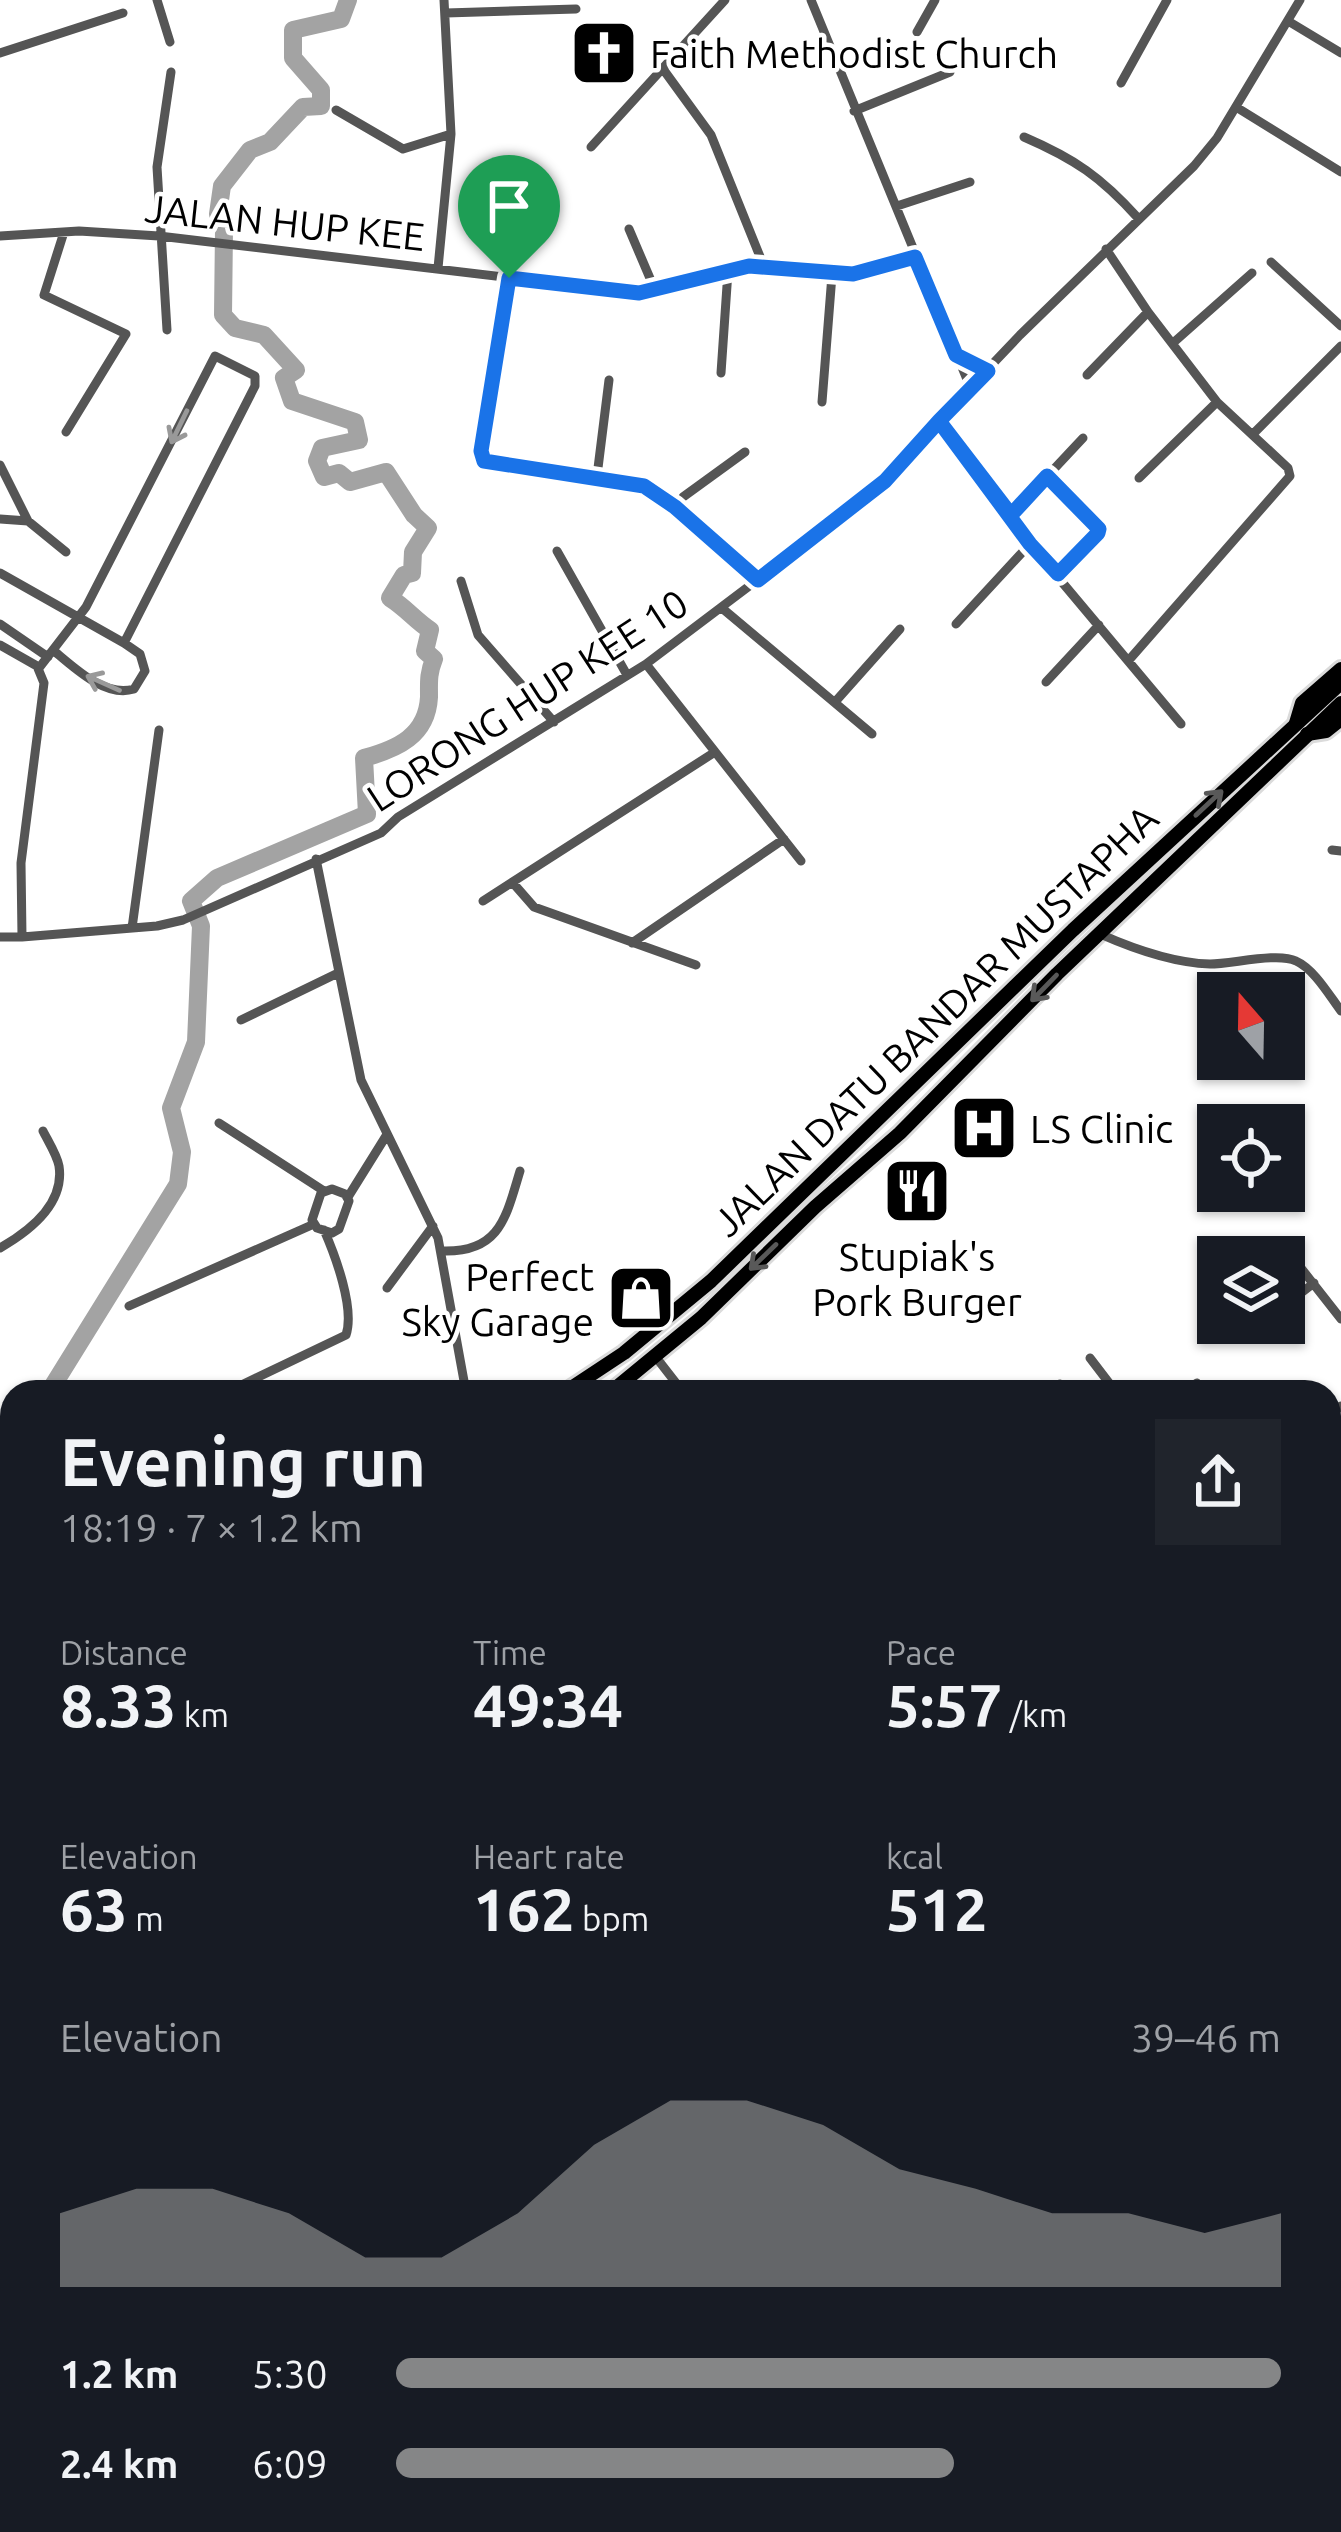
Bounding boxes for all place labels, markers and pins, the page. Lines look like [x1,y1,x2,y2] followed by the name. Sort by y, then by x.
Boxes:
[569,18,639,88] church icon: Faith Methodist Church
[650,32,1058,75] place label: Faith Methodist Church
[458,155,560,278] pin
[949,1093,1019,1163] hospital icon: LS Clinic
[1030,1107,1173,1150] place label: LS Clinic
[882,1156,952,1226] restaurant icon: Stupiak's Pork Burger
[812,1235,1022,1323] place label: Stupiak's Pork Burger
[401,1255,594,1343] place label: Perfect Sky Garage
[606,1263,676,1333] shop icon: Perfect Sky Garage

